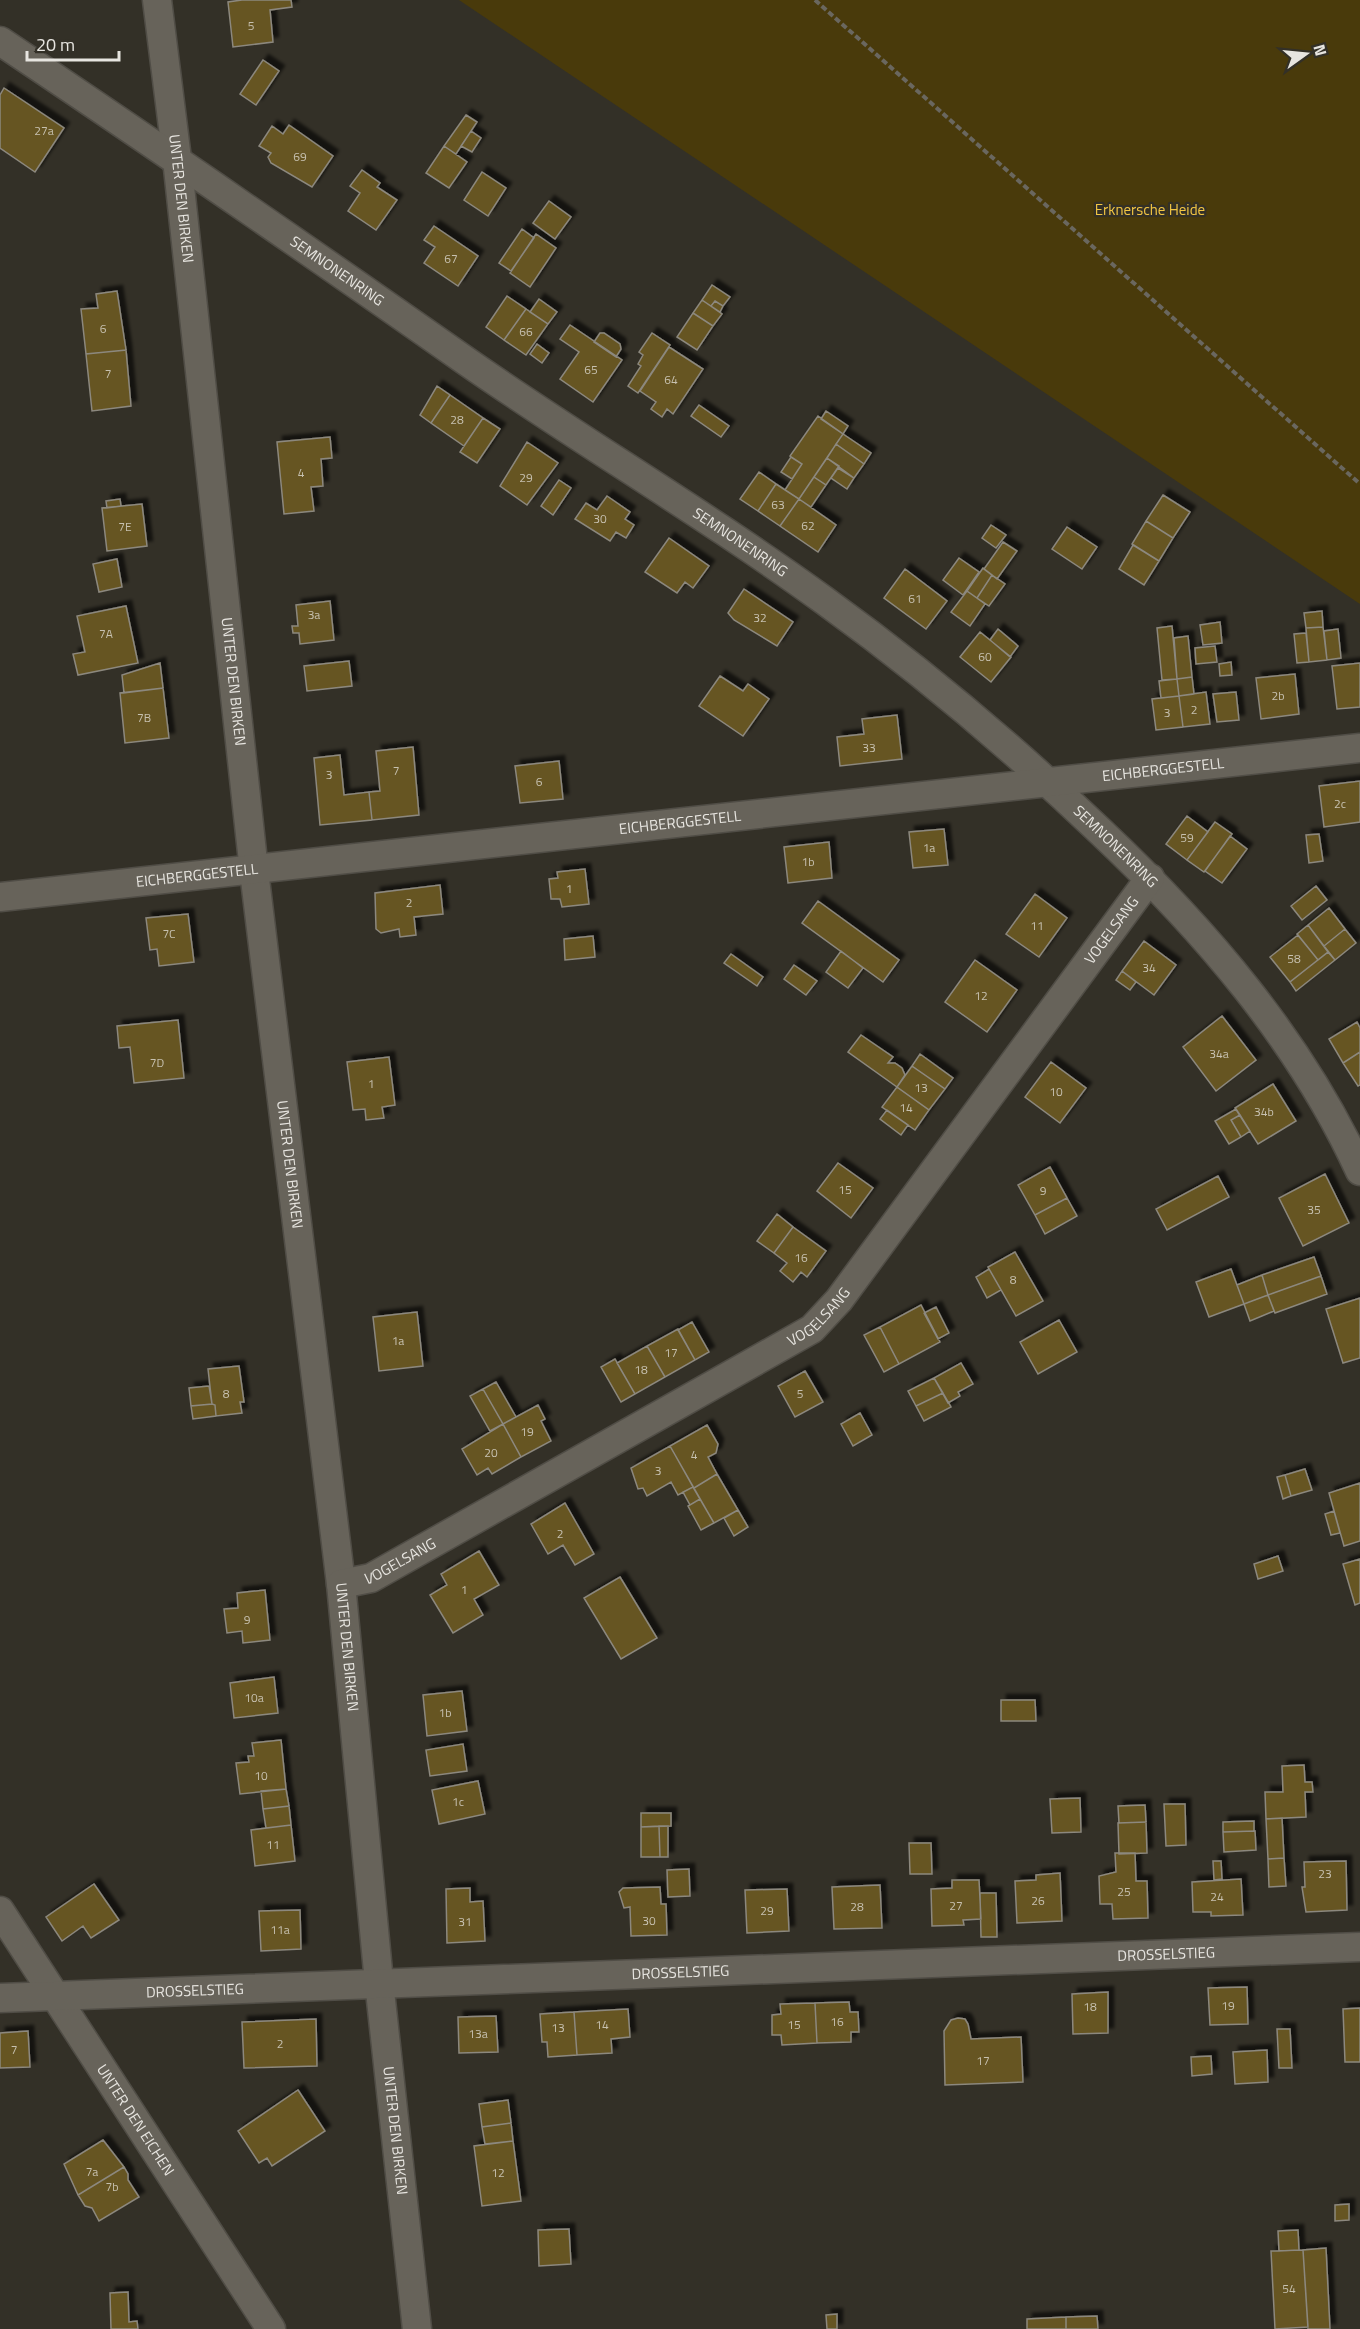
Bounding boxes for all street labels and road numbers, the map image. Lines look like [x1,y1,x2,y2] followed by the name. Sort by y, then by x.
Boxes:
[163,133,200,264] street label: UNTER DEN BIRKEN
[286,230,389,311] street label: SEMNONENRING
[688,502,793,582] street label: SEMNONENRING
[216,616,252,747] street label: UNTER DEN BIRKEN
[1101,751,1225,787] street label: EICHBERGGESTELL
[1068,800,1164,893] street label: SEMNONENRING
[618,804,742,840] street label: EICHBERGGESTELL
[135,857,259,893] street label: EICHBERGGESTELL
[1078,891,1144,969] street label: VOGELSANG
[271,1099,310,1230] street label: UNTER DEN BIRKEN
[783,1282,856,1352] street label: VOGELSANG
[362,1532,440,1590] street label: VOGELSANG
[330,1582,365,1712] street label: UNTER DEN BIRKEN
[1117,1940,1215,1967] street label: DROSSELSTIEG
[631,1959,730,1985] street label: DROSSELSTIEG
[146,1977,244,2004] street label: DROSSELSTIEG
[91,2059,181,2180] street label: UNTER DEN EICHEN
[377,2065,414,2196] street label: UNTER DEN BIRKEN

